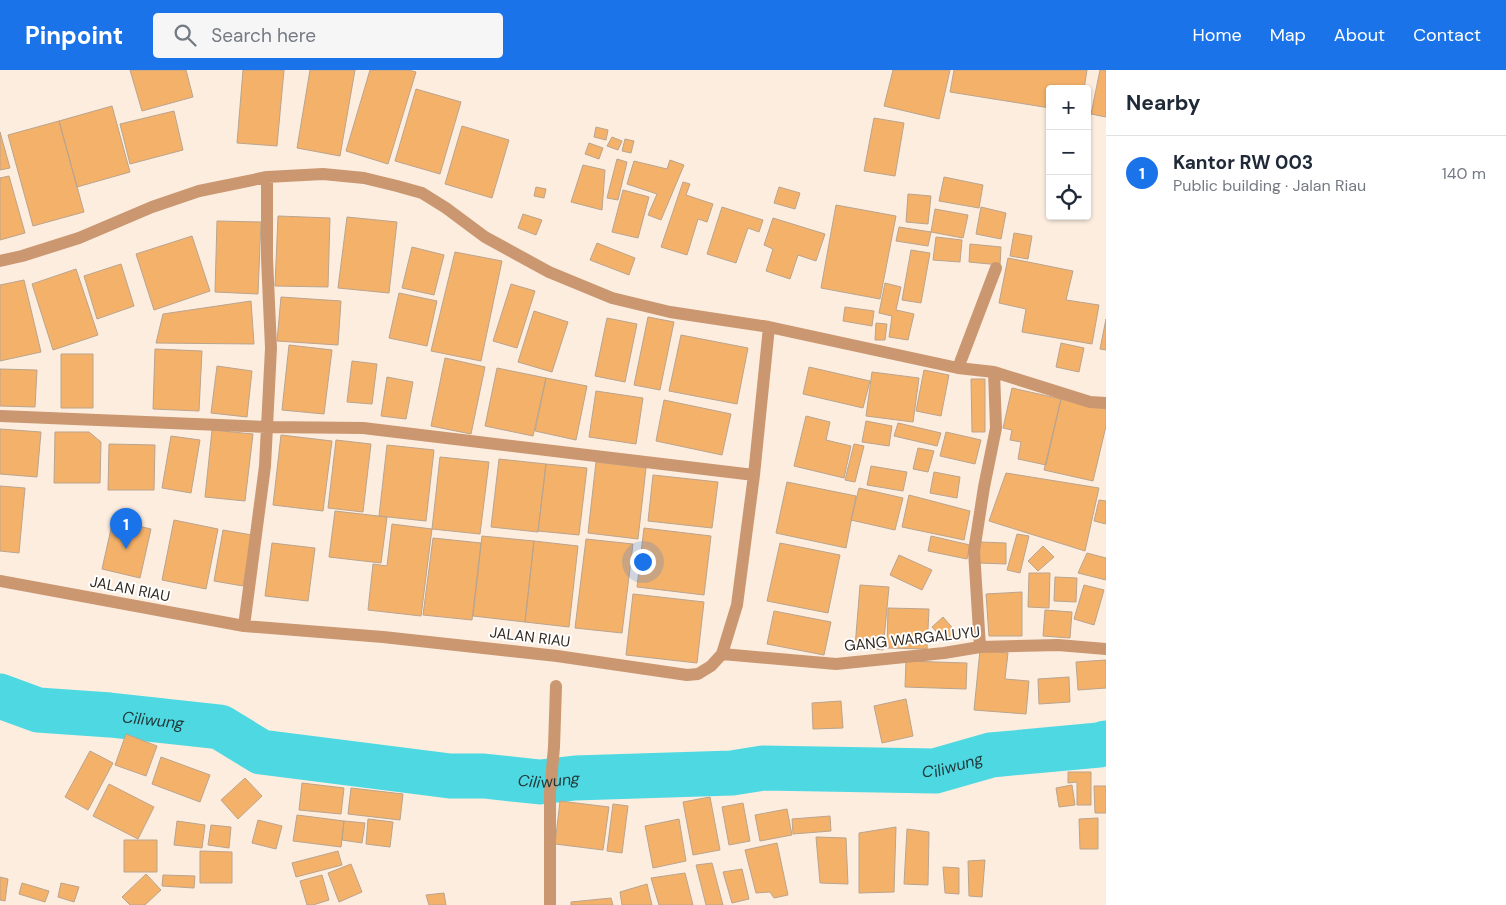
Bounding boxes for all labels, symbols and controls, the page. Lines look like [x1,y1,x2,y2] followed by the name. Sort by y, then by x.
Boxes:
[153,13,503,58] search box
[25,20,123,51] text: Pinpoint
[171,21,199,49] icon: search
[211,23,316,48] text: Search here
[1192,23,1242,47] text: Home
[1270,23,1306,47] text: Map
[1334,23,1385,47] text: About
[1413,23,1481,47] text: Contact
[1046,85,1091,220] map controls
[1046,85,1091,130] button: +
[1126,89,1200,117] text: Nearby
[1046,130,1091,175] button: −
[1173,150,1313,175] text: Kantor RW 003
[1139,163,1145,184] text: 1
[1442,163,1486,184] text: 140 m
[1046,175,1091,220] button: locate
[1173,175,1366,196] text: Public building · Jalan Riau
[110,508,142,549] pin: 1
[630,549,656,575] your location
[88,571,172,607] street label: JALAN RIAU
[489,622,571,652] street label: JALAN RIAU
[843,622,981,656] street label: GANG WARGALUYU
[121,706,186,734] water label: Ciliwung
[922,747,986,782] water label: Ciliwung
[517,767,581,793] water label: Ciliwung

